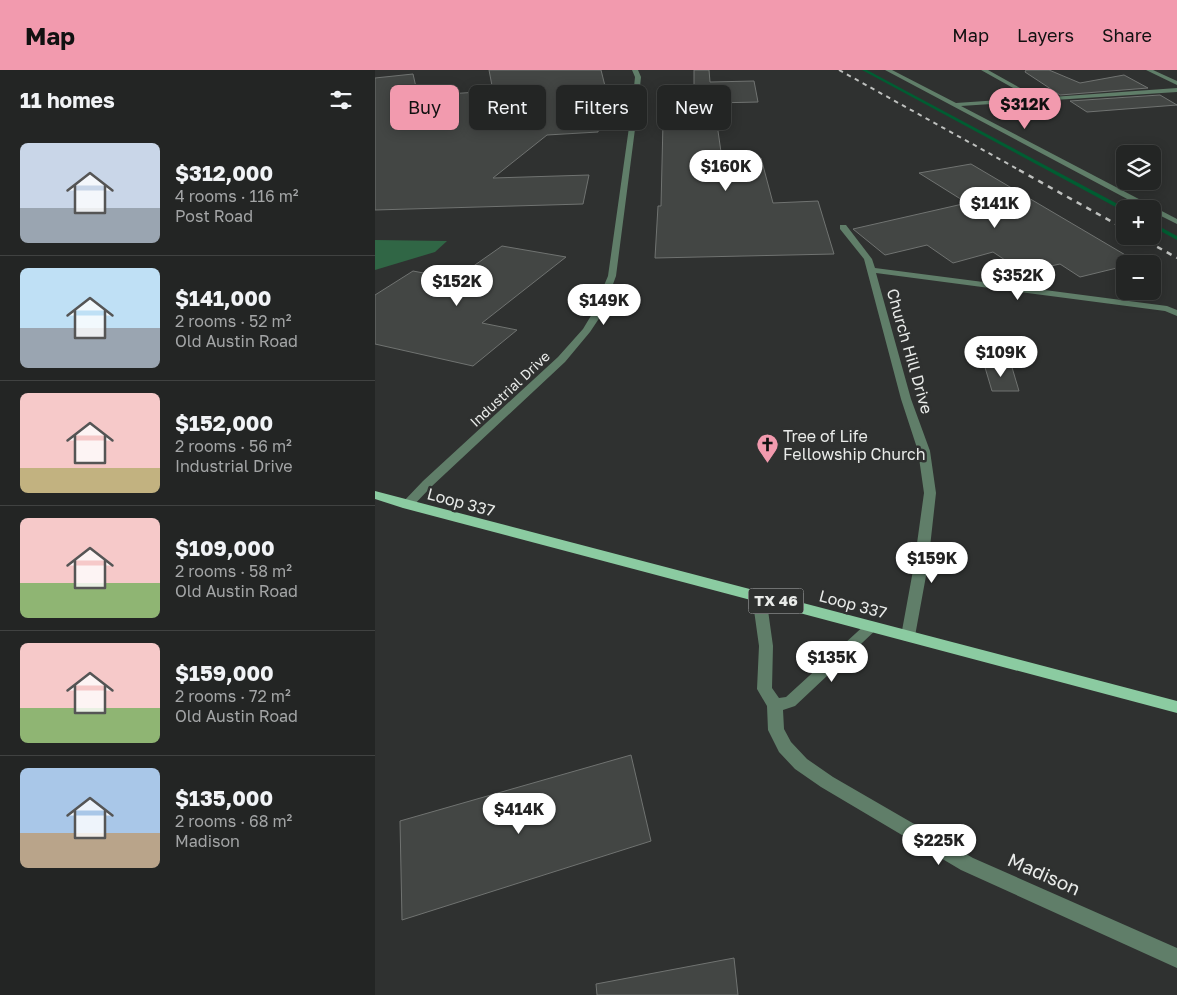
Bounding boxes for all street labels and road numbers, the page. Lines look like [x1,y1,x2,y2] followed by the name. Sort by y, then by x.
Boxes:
[883,286,937,416] street label: Church Hill Drive
[466,347,553,430] street label: Industrial Drive
[425,483,497,521] street label: Loop 337
[817,585,889,623] street label: Loop 337
[749,588,803,614] road number: TX 46
[1004,847,1084,900] street label: Madison

